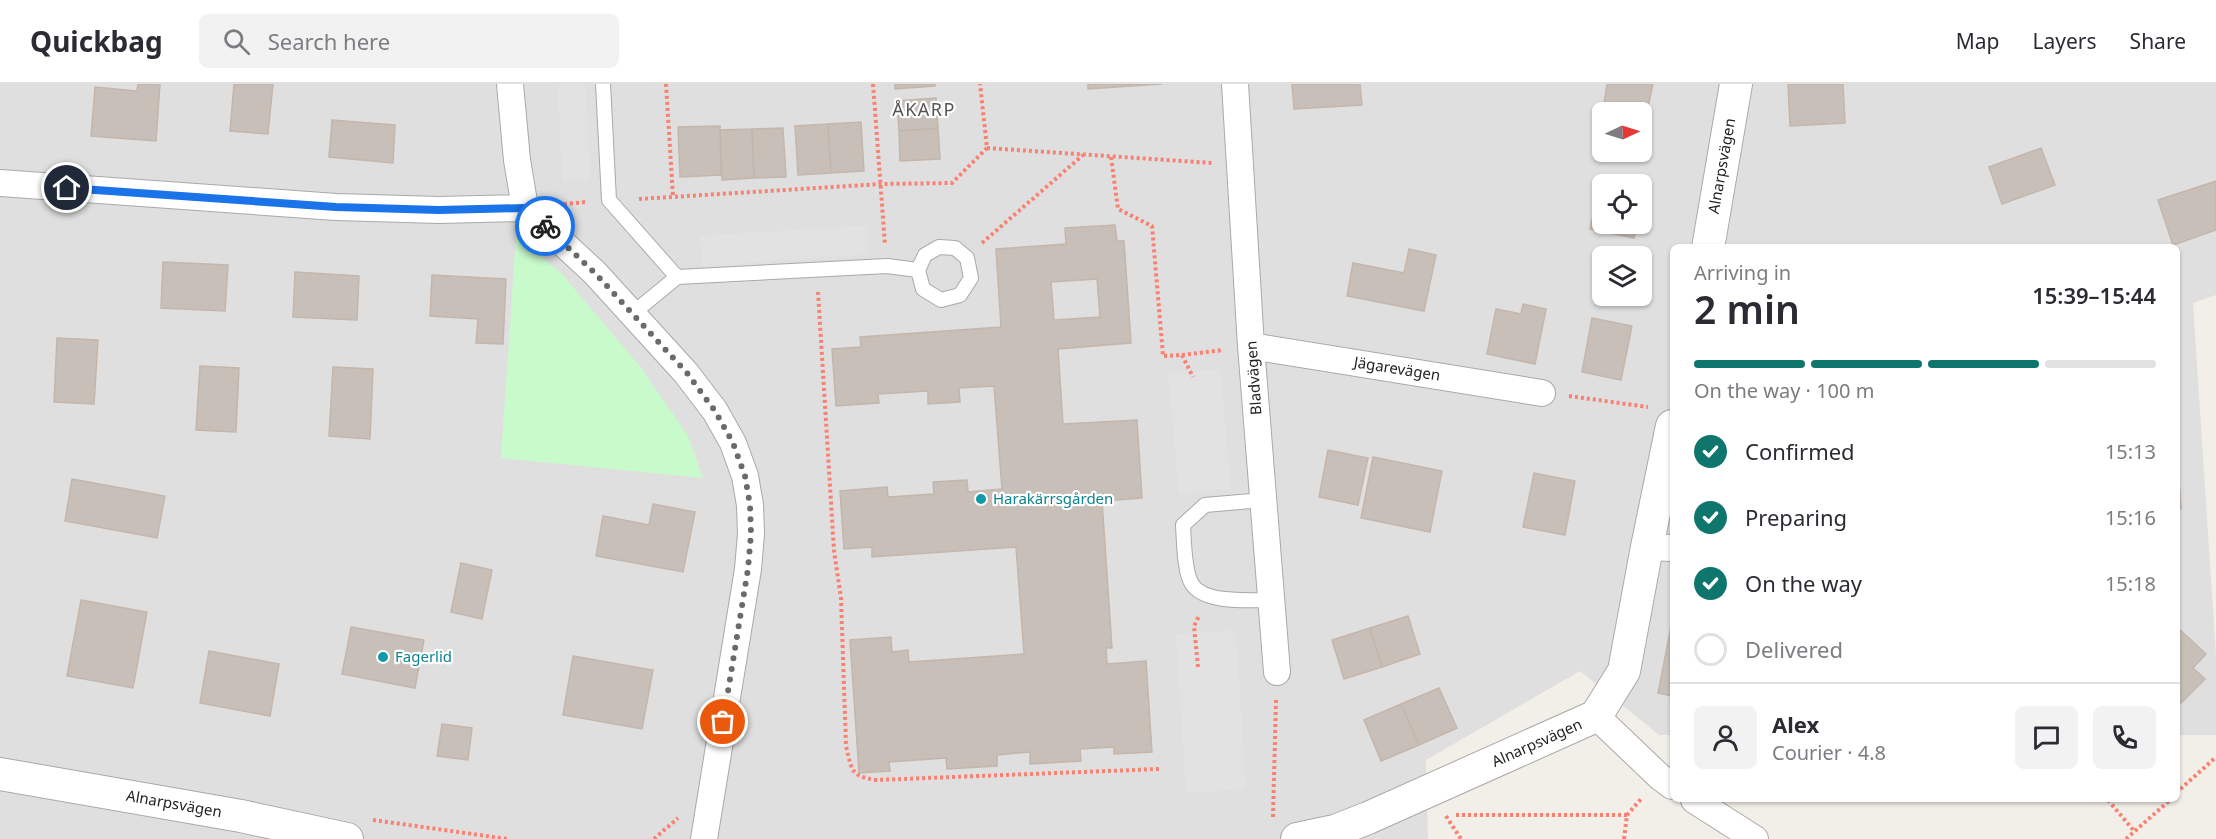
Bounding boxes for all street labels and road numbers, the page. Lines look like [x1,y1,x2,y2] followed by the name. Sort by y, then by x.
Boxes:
[1703,116,1739,215] street label: Alnarpsvägen
[1240,340,1266,416] street label: Bladvägen
[1351,351,1442,385] street label: Jägarevägen
[1488,713,1585,771] street label: Alnarpsvägen
[125,785,224,821] street label: Alnarpsvägen

